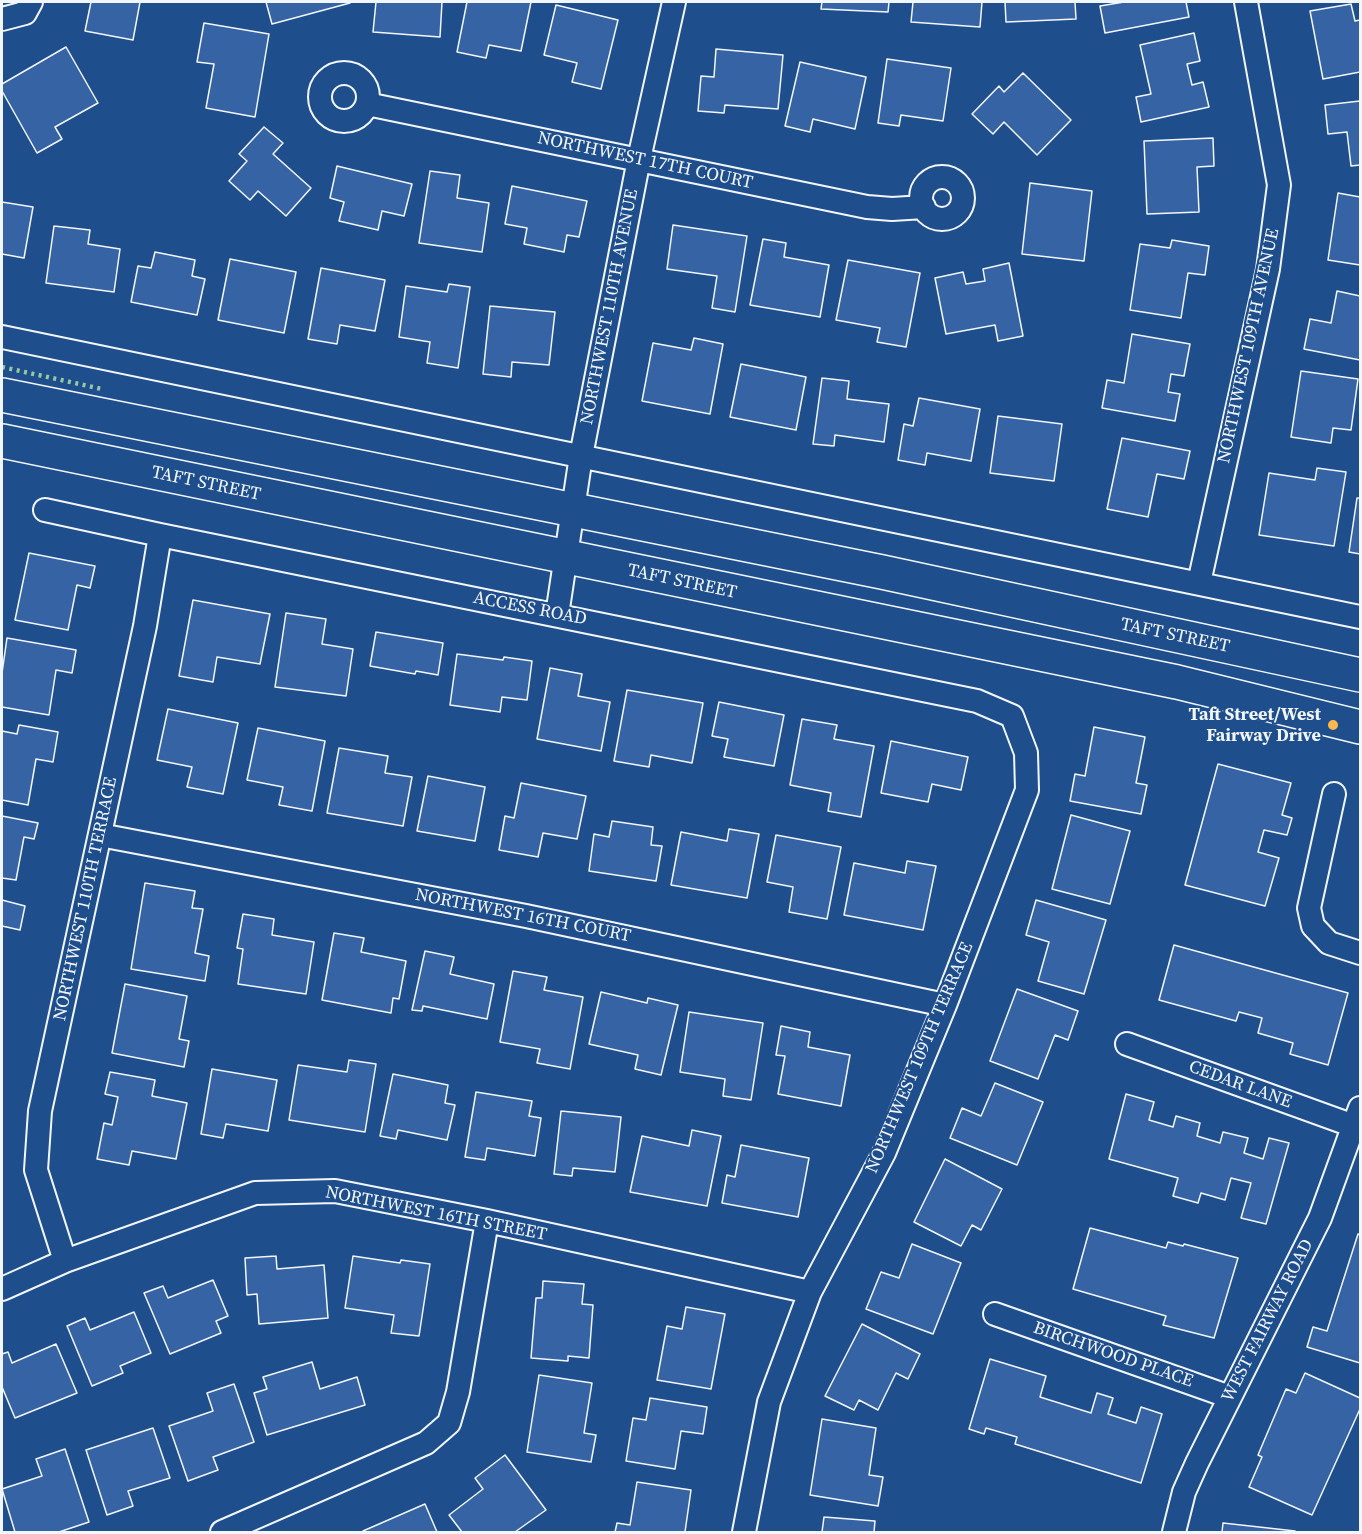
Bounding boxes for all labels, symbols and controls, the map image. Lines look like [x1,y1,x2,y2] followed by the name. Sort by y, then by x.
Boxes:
[535,128,755,194] street label: NORTHWEST 17TH COURT
[577,187,643,427] street label: NORTHWEST 110TH AVENUE
[1214,227,1284,465] street label: NORTHWEST 109TH AVENUE
[149,462,263,506] street label: TAFT STREET
[625,560,739,604] street label: TAFT STREET
[471,587,589,631] street label: ACCESS ROAD
[1118,614,1232,658] street label: TAFT STREET
[1189,704,1321,746] place label: Taft Street/West Fairway Drive
[1326,718,1340,732] marker: Taft Street/West Fairway Drive
[50,775,122,1023] street label: NORTHWEST 110TH TERRACE
[413,884,633,948] street label: NORTHWEST 16TH COURT
[861,939,979,1177] street label: NORTHWEST 109TH TERRACE
[1186,1056,1294,1114] street label: CEDAR LANE
[323,1182,549,1246] street label: NORTHWEST 16TH STREET
[1218,1236,1318,1406] street label: WEST FAIRWAY ROAD
[1030,1317,1196,1393] street label: BIRCHWOOD PLACE

